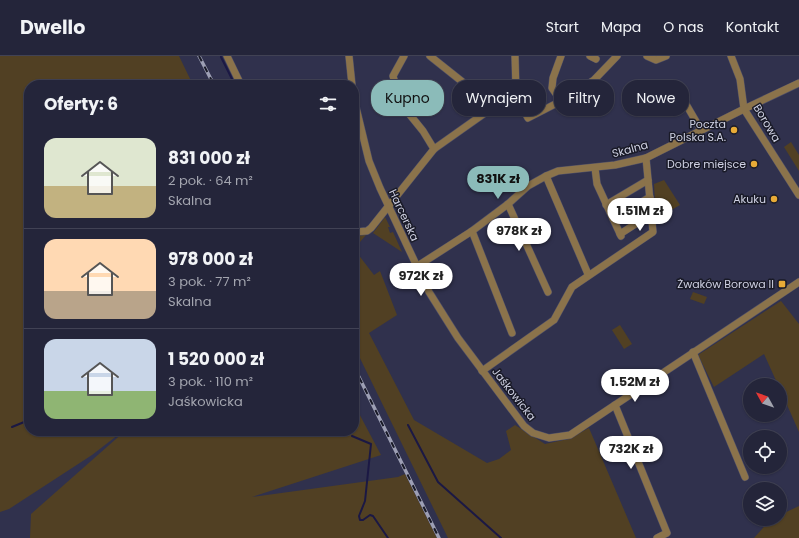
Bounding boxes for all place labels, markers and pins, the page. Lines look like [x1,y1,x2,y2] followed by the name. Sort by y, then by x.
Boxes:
[670,116,726,145] place label: Poczta Polska S.A.
[729,125,739,135] marker: Poczta Polska S.A.
[667,156,746,172] place label: Dobre miejsce
[749,159,759,169] marker: Dobre miejsce
[461,166,535,200] pin: 831K zł
[733,191,766,207] place label: Akuku
[769,194,779,204] marker: Akuku
[599,198,681,232] pin: 1.51M zł
[482,218,556,252] pin: 978K zł
[384,263,458,297] pin: 972K zł
[677,276,774,292] place label: Żwaków Borowa II
[777,279,787,289] marker: Żwaków Borowa II
[594,369,676,403] pin: 1.52M zł
[594,436,668,470] pin: 732K zł

